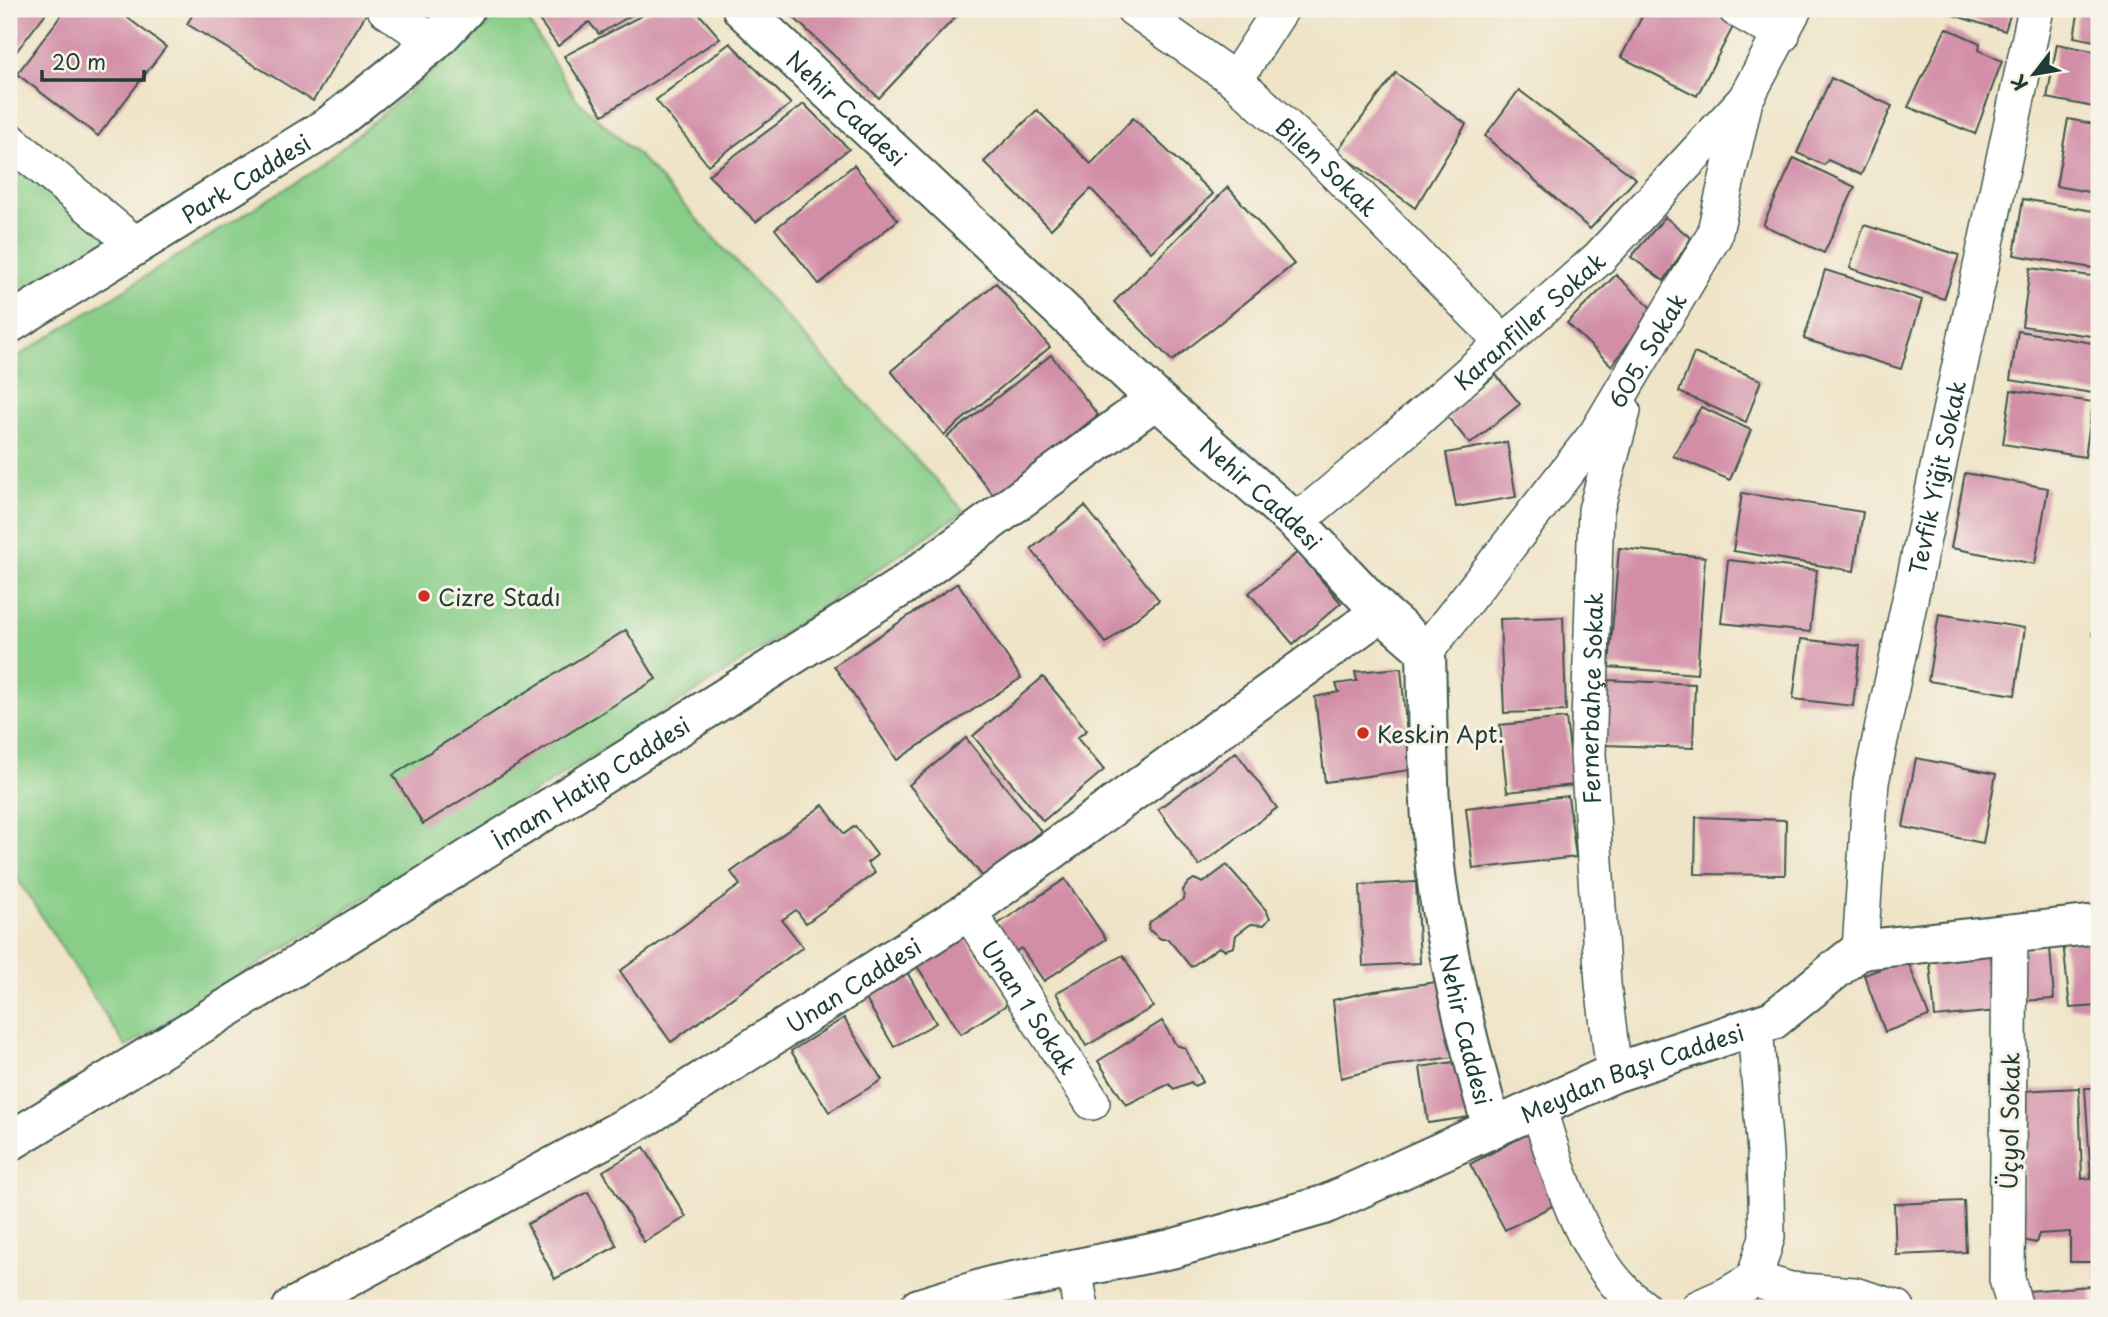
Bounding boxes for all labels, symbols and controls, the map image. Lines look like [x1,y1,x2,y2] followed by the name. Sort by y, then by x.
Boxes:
[42,38,144,82] scale bar
[2000,38,2070,108] north arrow
[778,42,915,174] street label: Nehir Caddesi
[52,45,106,77] text: 20 m
[2003,70,2034,96] text: K
[1269,109,1387,224] street label: Bilen Sokak
[174,124,317,231] street label: Park Caddesi
[1445,243,1613,397] street label: Karanfiller Sokak
[1599,285,1694,414] street label: 605. Sokak
[1898,377,1974,578] street label: Tevfik Yiğit Sokak
[1192,428,1331,557] street label: Nehir Caddesi
[438,579,561,614] place label: Cizre Stadı
[416,588,432,604] marker: Cizre Stadı
[1570,592,1611,805] street label: Fernerbahçe Sokak
[485,707,696,857] street label: İmam Hatip Caddesi
[1377,716,1504,751] place label: Keskin Apt.
[1355,725,1371,741] marker: Keskin Apt.
[779,928,927,1041] street label: Unan Caddesi
[973,932,1087,1081] street label: Unan 1 Sokak
[1432,950,1502,1109] street label: Nehir Caddesi
[1514,1014,1748,1131] street label: Meydan Başı Caddesi
[1990,1052,2028,1190] street label: Üçyol Sokak

